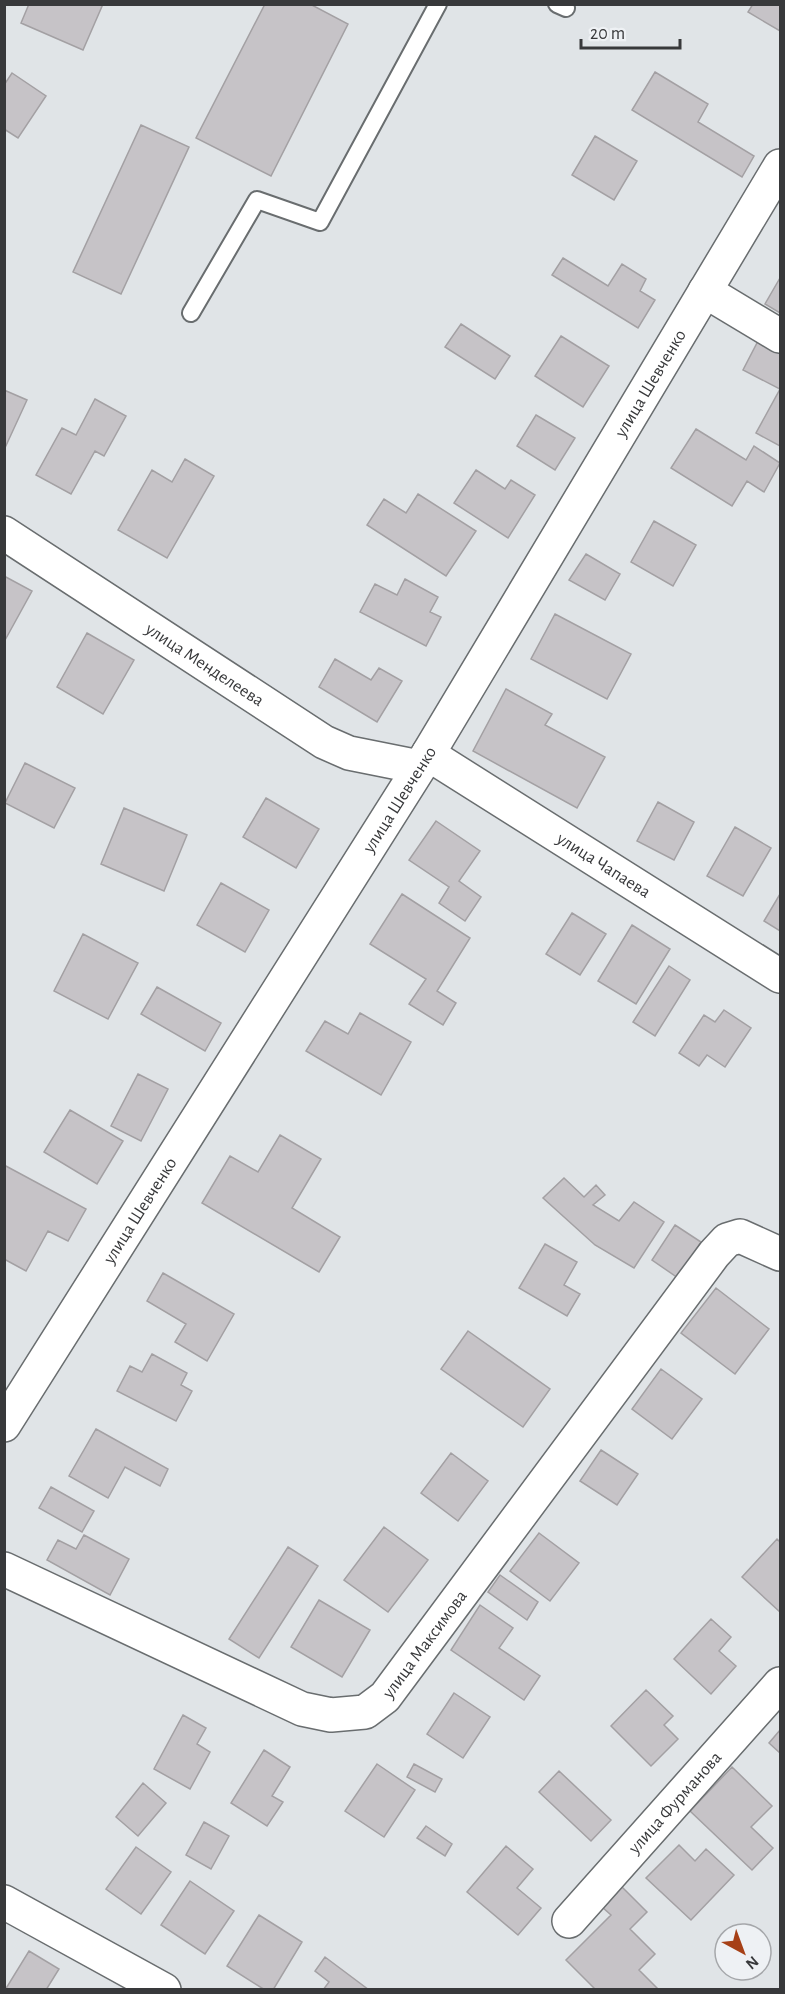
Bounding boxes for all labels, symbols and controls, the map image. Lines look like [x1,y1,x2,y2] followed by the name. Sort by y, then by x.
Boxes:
[581,12,680,50] scale bar
[590,25,625,43] text: 20 m
[611,327,690,441] street label: улица Шевченко
[141,620,267,710] street label: улица Менделеева
[360,744,440,857] street label: улица Шевченко
[553,829,653,902] street label: улица Чапаева
[100,1155,181,1268] street label: улица Шевченко
[379,1587,471,1703] street label: улица Максимова
[625,1748,725,1858] street label: улица Фурманова
[713,1922,773,1982] north arrow
[743,1953,762,1972] text: N

